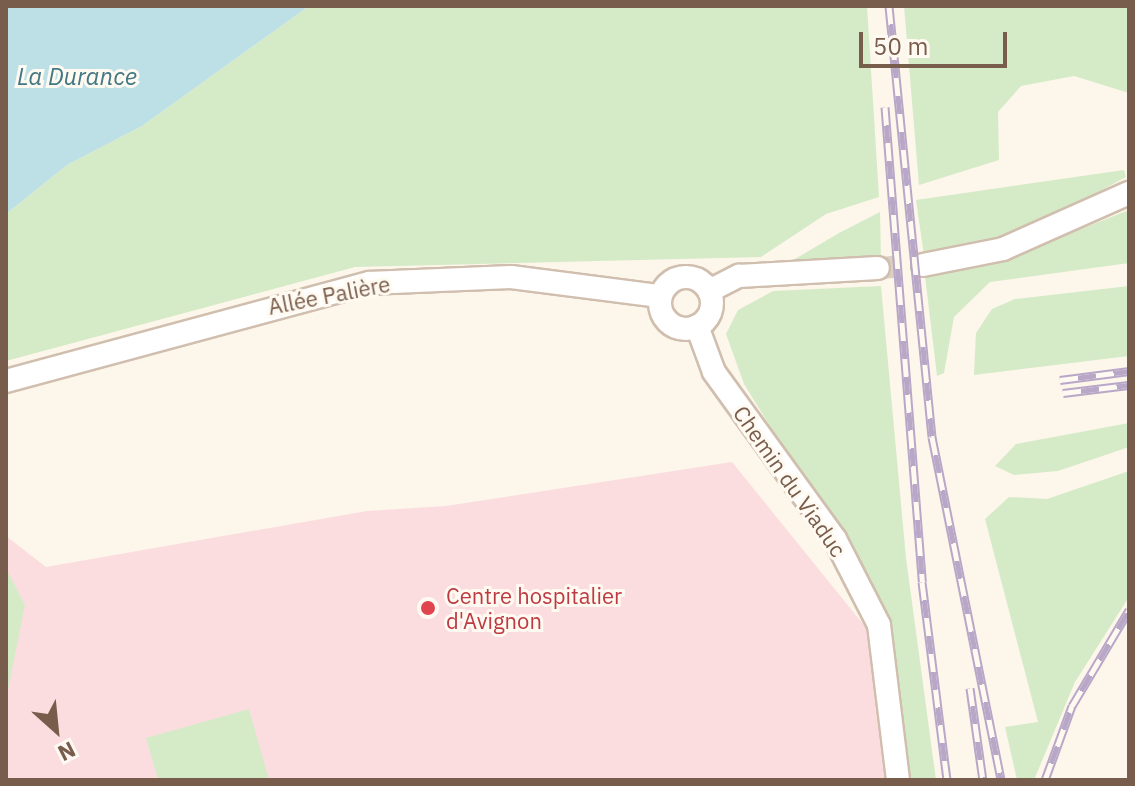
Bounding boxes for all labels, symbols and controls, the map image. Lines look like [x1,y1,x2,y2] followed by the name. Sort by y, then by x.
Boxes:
[863,16,1011,66] scale bar
[873,30,928,62] text: 50 m
[17,63,137,91] water label: La Durance
[266,270,392,320] street label: Allée Palière
[728,401,852,561] street label: Chemin du Viaduc
[446,582,622,634] place label: Centre hospitalier d'Avignon
[417,597,439,619] marker: Centre hospitalier d'Avignon
[16,690,96,770] north arrow
[53,735,81,768] text: N

